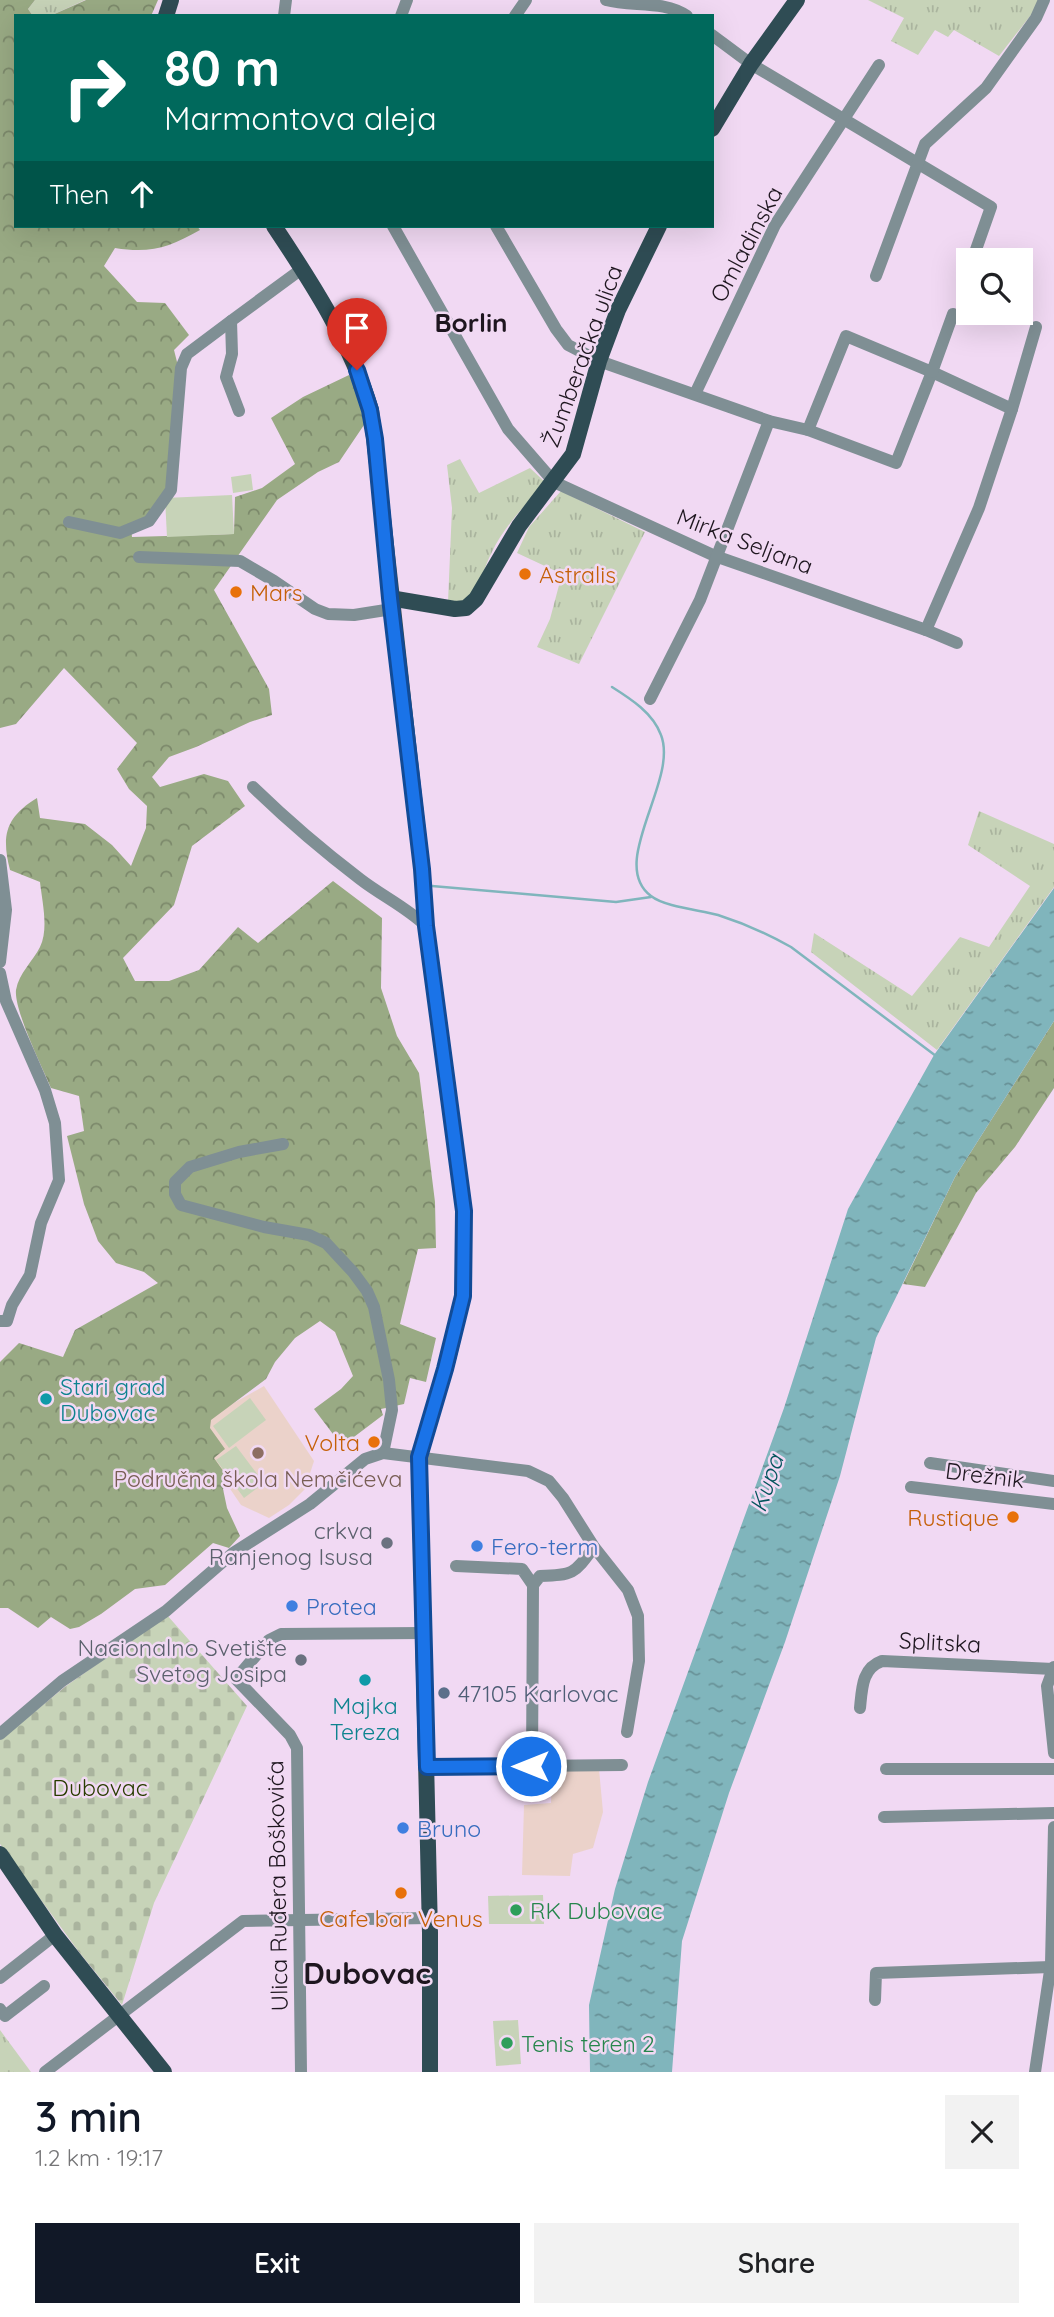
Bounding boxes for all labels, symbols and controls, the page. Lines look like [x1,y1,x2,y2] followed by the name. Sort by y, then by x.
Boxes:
[164,37,280,98] text: 80 m
[49,42,140,133] icon: right
[164,98,437,138] text: Marmontova aleja
[123,175,161,213] icon: ahead
[49,178,109,211] text: Then
[703,181,789,307] street label: Omladinska
[956,248,1033,325] map controls
[956,248,1033,325] button: search
[536,261,628,451] street label: Žumberačka ulica
[327,298,387,370] pin
[434,306,508,339] district label: Borlin
[338,309,376,347] icon: arrive
[673,502,817,580] street label: Mirka Seljana
[539,560,616,589] place label: Astralis
[517,566,533,582] marker: Astralis
[250,578,303,607] place label: Mars
[228,584,244,600] marker: Mars
[60,1372,166,1427] place label: Stari grad Dubovac
[38,1391,54,1407] marker: Stari grad Dubovac
[304,1428,360,1457] place label: Volta
[366,1434,382,1450] marker: Volta
[250,1445,266,1461] marker: Područna škola Nemčićeva
[742,1449,790,1516] water label: Kupa
[944,1456,1026,1494] street label: Drežnik
[113,1464,403,1493] place label: Područna škola Nemčićeva
[907,1503,999,1532] place label: Rustique
[1005,1509,1021,1525] marker: Rustique
[209,1516,373,1571] place label: crkva Ranjenog Isusa
[491,1532,598,1561] place label: Fero-term
[379,1535,395,1551] marker: crkva Ranjenog Isusa
[469,1538,485,1554] marker: Fero-term
[306,1592,377,1621] place label: Protea
[284,1598,300,1614] marker: Protea
[898,1625,982,1659] street label: Splitska
[77,1633,287,1688] place label: Nacionalno Svetište Svetog Josipa
[293,1652,309,1668] marker: Nacionalno Svetište Svetog Josipa
[357,1672,373,1688] marker: Majka Tereza
[458,1679,619,1708] place label: 47105 Karlovac
[436,1685,452,1701] marker: 47105 Karlovac
[330,1691,400,1746] place label: Majka Tereza
[494,1729,568,1803] position arrow
[260,1760,294,2012] street label: Ulica Ruđera Boškovića
[52,1773,148,1802] park label: Dubovac
[417,1814,481,1843] place label: Bruno
[395,1820,411,1836] marker: Bruno
[393,1885,409,1901] marker: Cafe bar Venus
[530,1896,663,1925] place label: RK Dubovac
[508,1902,524,1918] marker: RK Dubovac
[319,1904,483,1933] place label: Cafe bar Venus
[303,1954,431,1992] district label: Dubovac
[521,2029,655,2058] place label: Tenis teren 2
[499,2035,515,2051] marker: Tenis teren 2
[35,2090,142,2143] text: 3 min
[945,2095,1019,2169] button: close
[35,2143,163,2172] text: 1.2 km · 19:17
[35,2223,520,2303] button: Exit
[534,2223,1019,2303] button: Share

